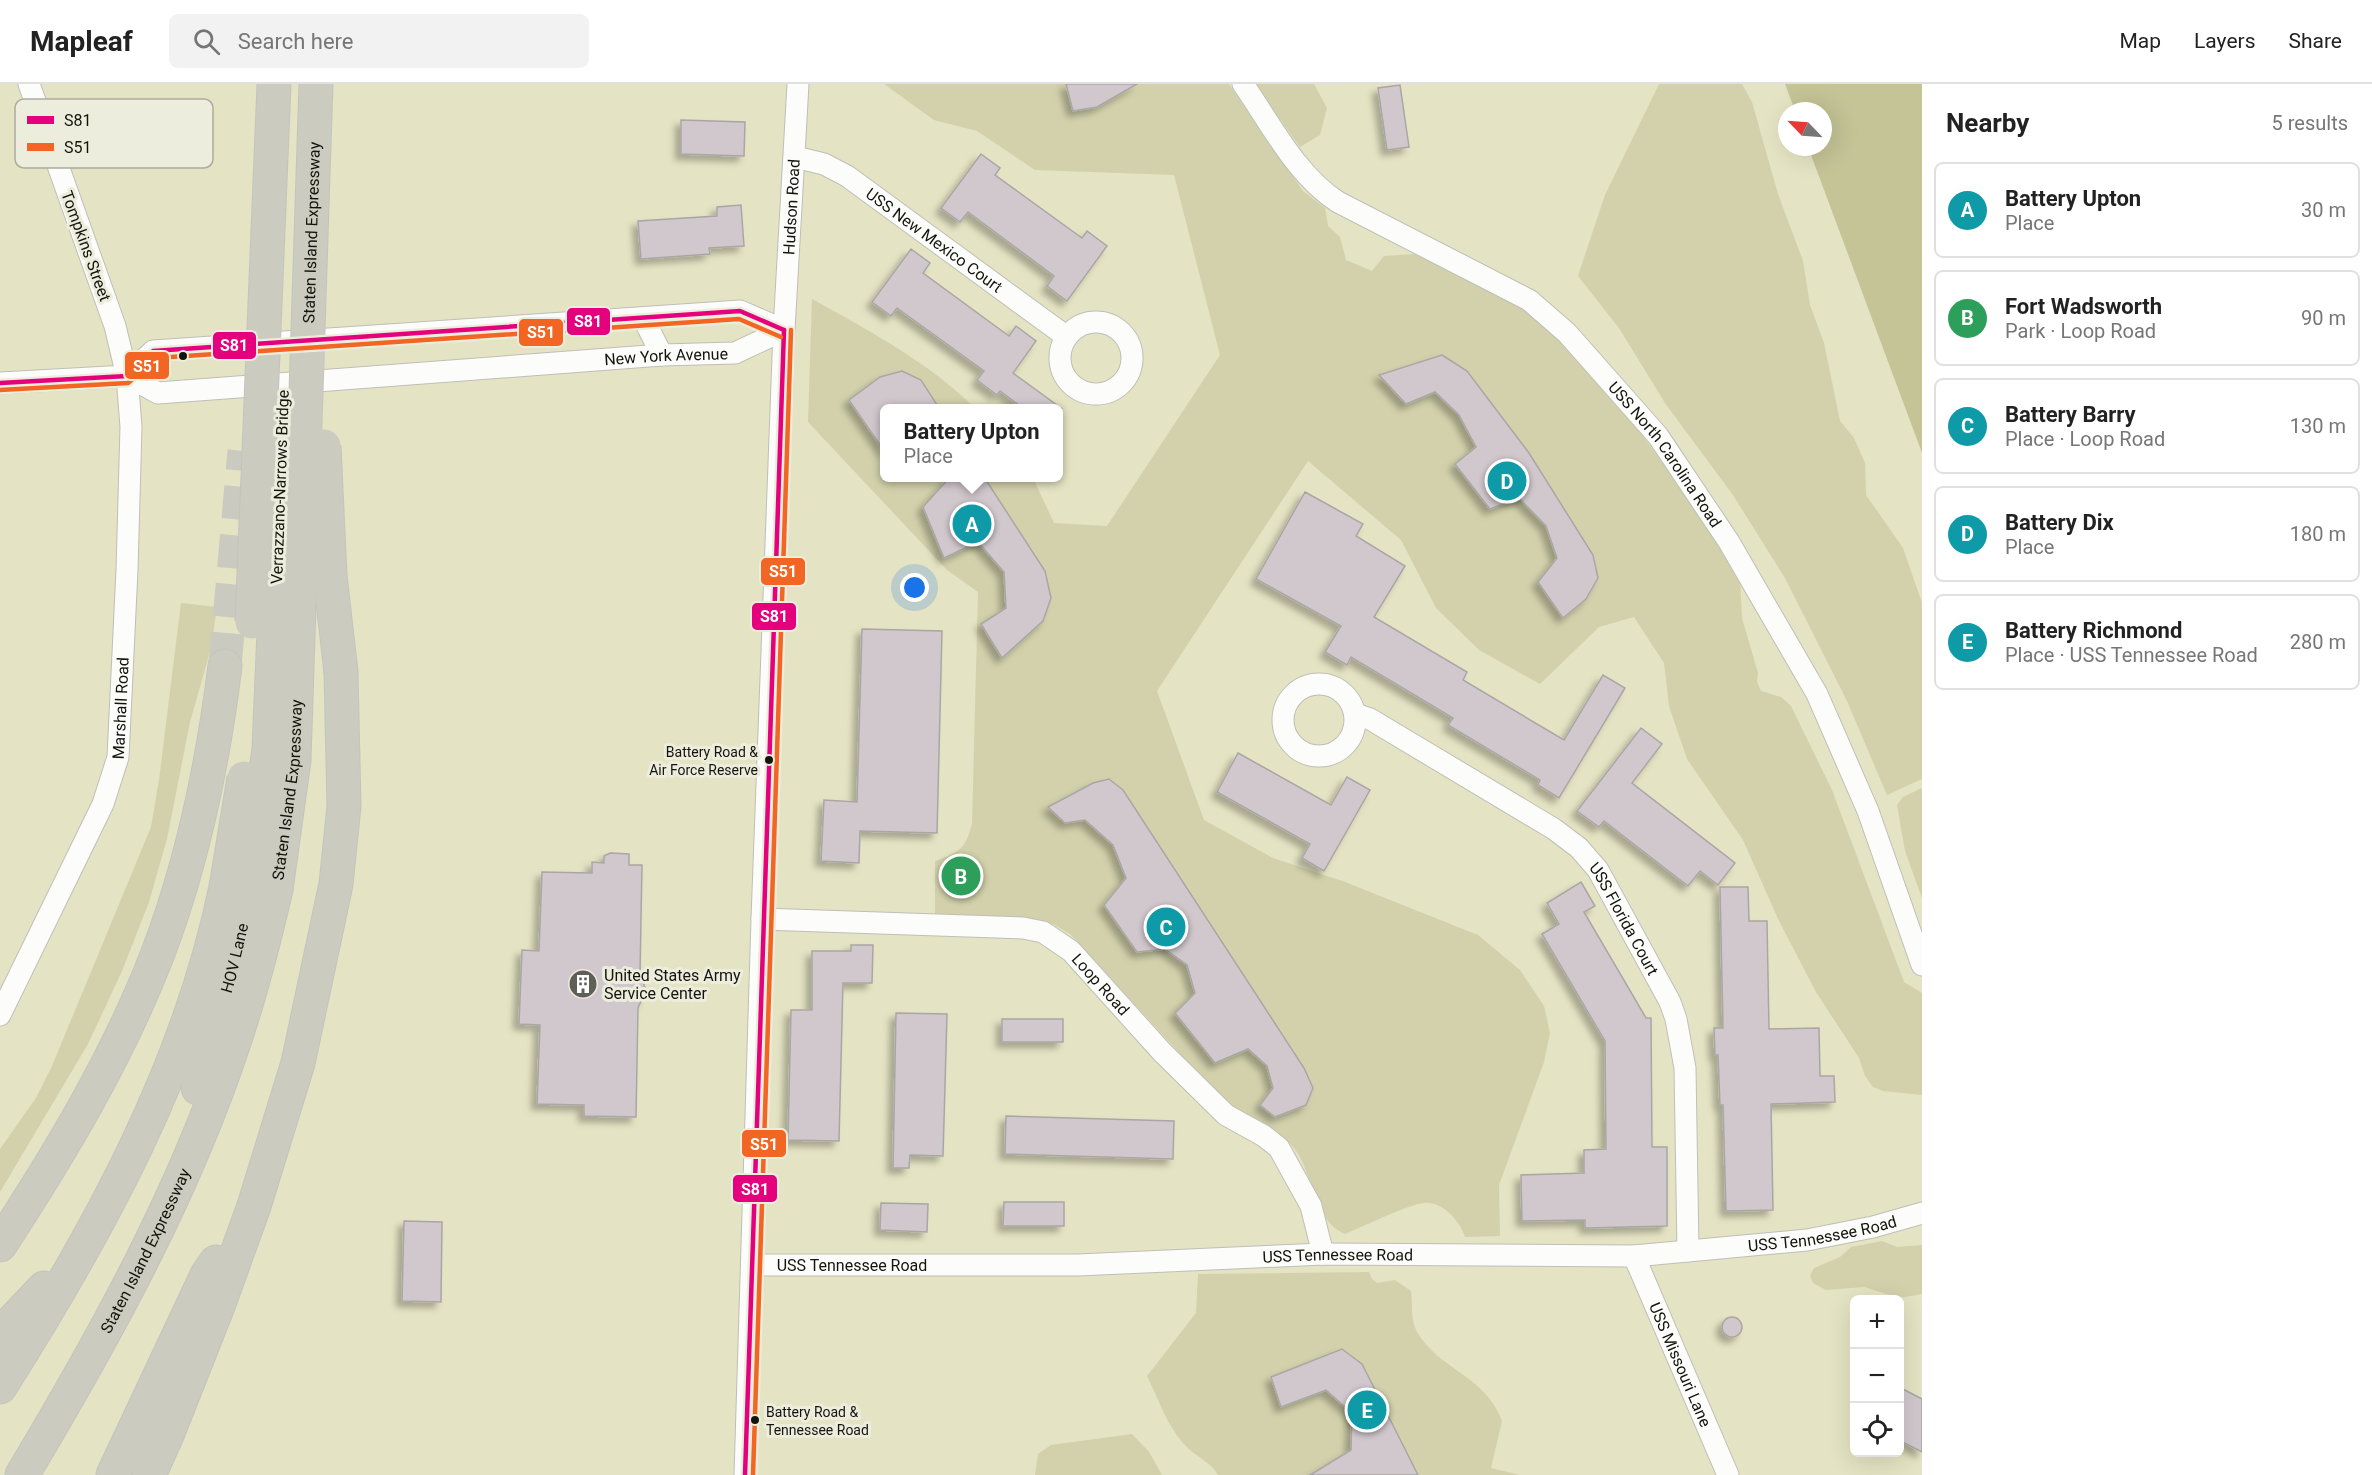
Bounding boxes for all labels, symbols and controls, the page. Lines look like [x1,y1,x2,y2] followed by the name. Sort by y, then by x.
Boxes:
[169,14,589,68] search box
[30,25,133,58] text: Mapleaf
[190,25,223,58] icon: search
[238,29,354,54] text: Search here
[2119,29,2161,53] text: Map
[2194,29,2255,53] text: Layers
[2288,29,2342,53] text: Share
[15,99,213,168] legend
[1778,102,1832,156] north arrow
[1946,108,2029,138] text: Nearby
[64,111,91,130] text: S81
[2272,111,2348,135] text: 5 results
[64,138,91,157] text: S51
[299,141,324,324] street label: Staten Island Expressway
[779,158,803,255] street label: Hudson Road
[862,184,1006,296] street label: USS New Mexico Court
[2005,186,2141,211] text: Battery Upton
[57,188,115,304] street label: Tompkins Street
[1961,198,1974,222] text: A
[2301,198,2346,222] text: 30 m
[2005,211,2054,235] text: Place
[2005,294,2162,319] text: Fort Wadsworth
[1961,306,1974,330] text: B
[2301,306,2346,330] text: 90 m
[566,307,611,336] line badge: S81
[574,312,602,331] text: S81
[518,318,564,347] line badge: S51
[2005,319,2156,343] text: Park · Loop Road
[527,323,555,342] text: S51
[212,331,257,360] line badge: S81
[220,336,248,355] text: S81
[603,344,728,369] street label: New York Avenue
[177,350,189,362] unlabelled marker
[124,351,170,380] line badge: S51
[133,357,161,376] text: S51
[1605,377,1726,531] street label: USS North Carolina Road
[267,389,293,585] street label: Verrazzano-Narrows Bridge
[2005,402,2136,427] text: Battery Barry
[880,404,1063,482] popup
[1961,414,1974,438] text: C
[2290,414,2346,438] text: 130 m
[903,419,1040,444] text: Battery Upton
[2005,427,2165,451] text: Place · Loop Road
[903,444,953,468] text: Place
[1488,458,1526,504] pin: D
[952,502,992,546] pin: A
[2005,510,2114,535] text: Battery Dix
[1961,522,1974,546] text: D
[2290,522,2346,546] text: 180 m
[2005,535,2054,559] text: Place
[760,557,806,586] line badge: S51
[769,562,797,581] text: S51
[900,573,929,602] your location
[751,602,797,631] line badge: S81
[760,607,788,626] text: S81
[2005,618,2182,643] text: Battery Richmond
[1962,630,1973,654] text: E
[2290,630,2346,654] text: 280 m
[2005,643,2258,667] text: Place · USS Tennessee Road
[108,657,132,760] street label: Marshall Road
[268,699,305,881] street label: Staten Island Expressway
[649,744,758,778] place label: Battery Road & Air Force Reserve
[763,754,775,766] marker: Battery Road & Air Force Reserve
[942,854,980,898] pin: B
[1586,858,1663,978] street label: USS Florida Court
[1146,904,1186,950] pin: C
[216,921,252,995] street label: HOV Lane
[1068,949,1134,1019] street label: Loop Road
[604,966,741,1003] place label: United States Army Service Center
[567,968,599,1000] building icon: United States Army Service Center
[741,1129,787,1158] line badge: S51
[750,1135,778,1154] text: S51
[96,1165,194,1336] street label: Staten Island Expressway
[732,1174,778,1203] line badge: S81
[741,1180,769,1199] text: S81
[1747,1211,1899,1255] street label: USS Tennessee Road
[1262,1244,1413,1266] street label: USS Tennessee Road
[777,1256,927,1275] street label: USS Tennessee Road
[1850,1295,1904,1457] map controls
[1850,1295,1904,1349] button: +
[1645,1299,1716,1430] street label: USS Missouri Lane
[1850,1349,1904,1403] button: −
[1348,1388,1386,1432] pin: E
[1850,1403,1904,1457] button: locate
[766,1404,869,1438] place label: Battery Road & Tennessee Road
[749,1414,761,1426] marker: Battery Road & Tennessee Road

